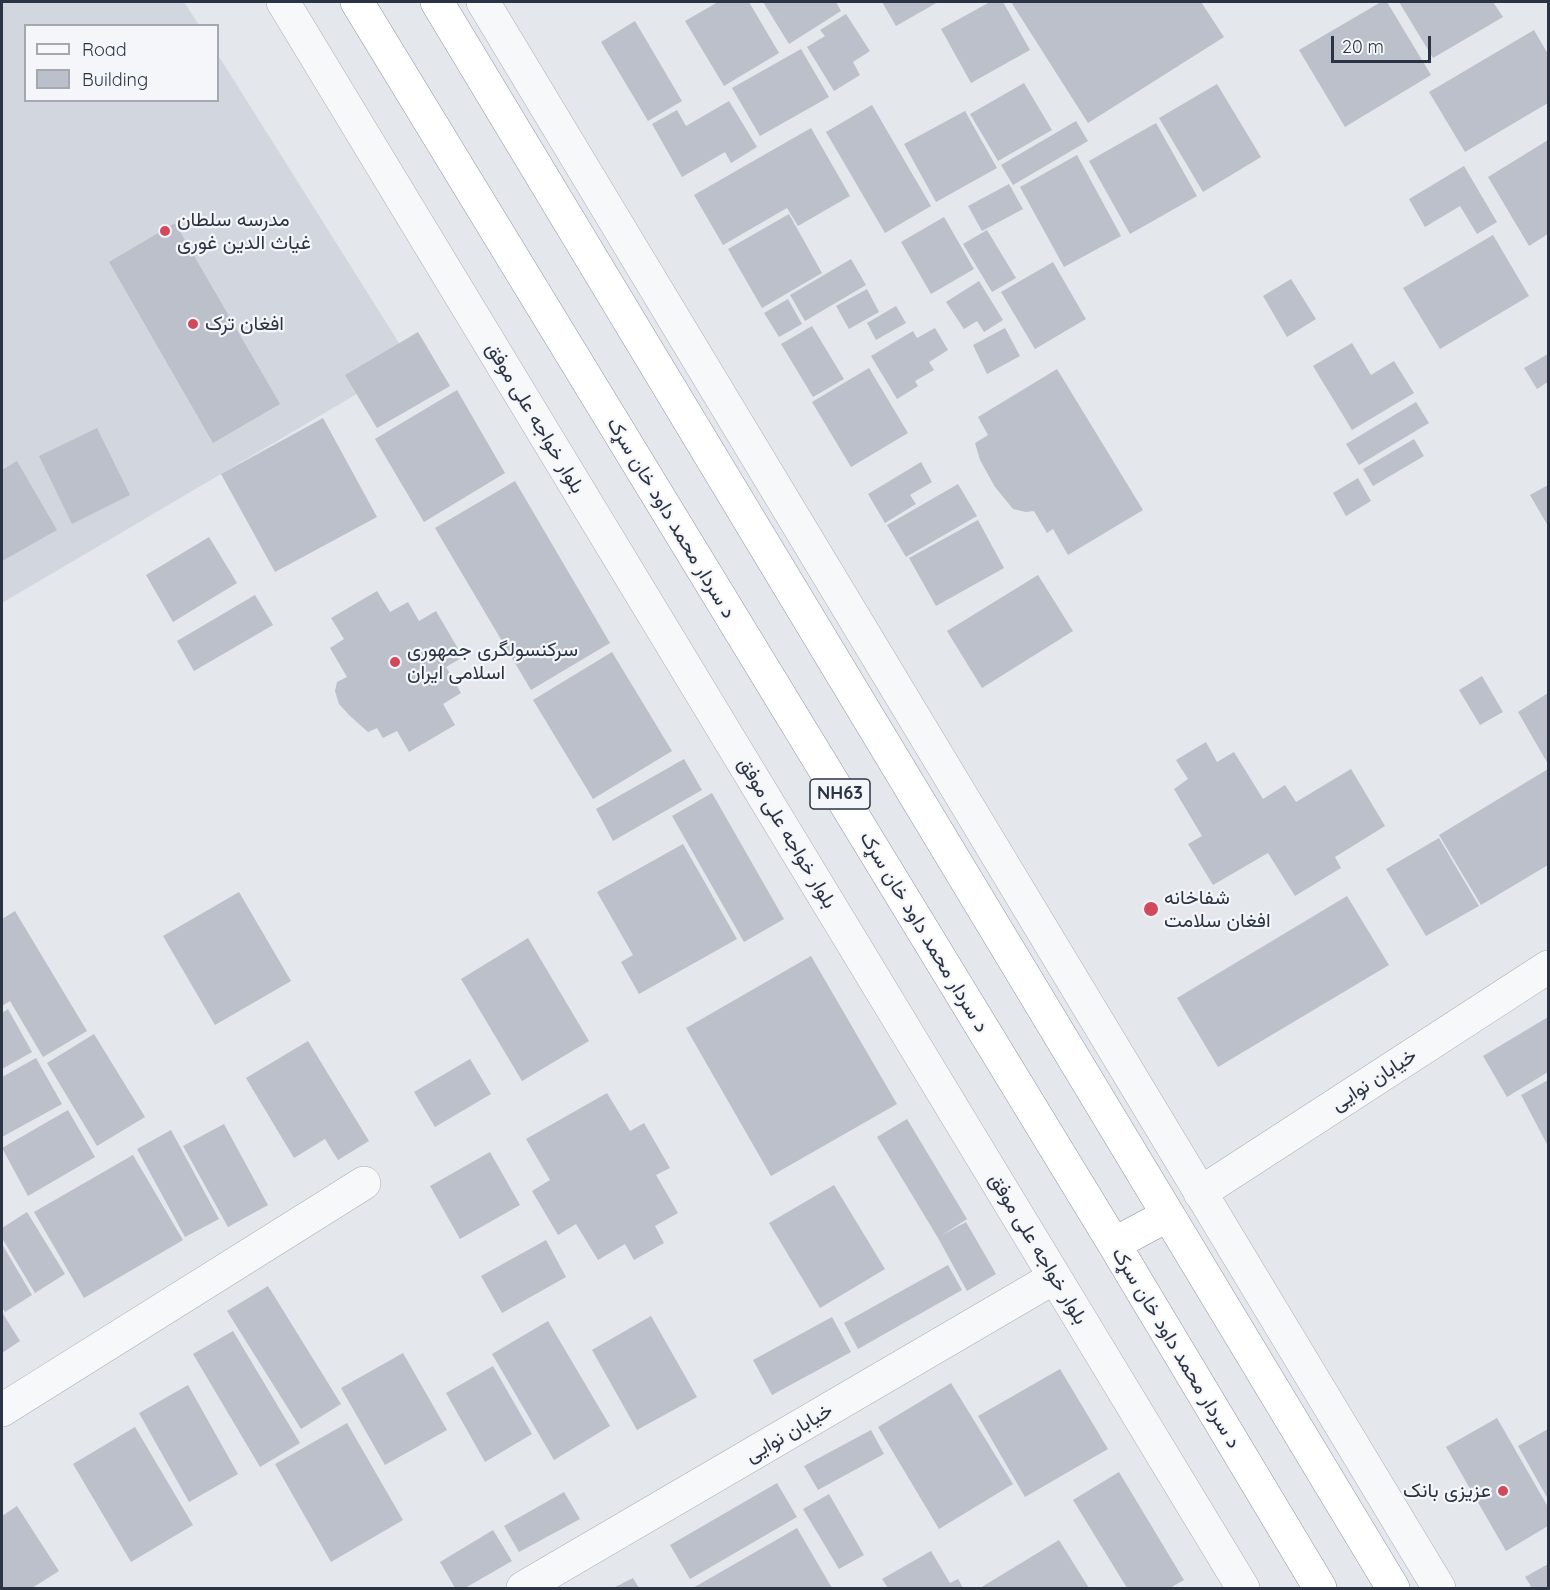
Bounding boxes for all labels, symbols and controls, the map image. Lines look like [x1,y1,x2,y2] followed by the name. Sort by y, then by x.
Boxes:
[24,24,219,102] legend
[1334,24,1434,62] scale bar
[1342,35,1384,58] text: 20 m
[82,38,127,61] text: Road
[82,68,148,91] text: Building
[177,208,311,255] place label: مدرسه سلطان غیاث الدین غوری
[158,224,172,238] marker: مدرسه سلطان غیاث الدین غوری
[205,312,284,336] place label: افغان ترک
[186,317,200,331] marker: افغان ترک
[480,338,590,498] street label: بلوار خواجه علی موفق
[601,413,741,623] street label: د سردار محمد داود خان سړک
[407,638,578,685] place label: سرکنسولگری جمهوری اسلامی ایران
[388,655,402,669] marker: سرکنسولگری جمهوری اسلامی ایران
[732,753,842,913] street label: بلوار خواجه علی موفق
[810,779,870,809] road number: NH63
[854,827,994,1037] street label: د سردار محمد داود خان سړک
[1164,886,1271,933] place label: شفاخانه افغان سلامت
[1142,900,1160,918] marker: شفاخانه افغان سلامت
[1327,1043,1421,1117] street label: خیابان نوایی
[983,1169,1093,1329] street label: بلوار خواجه علی موفق
[1106,1243,1246,1453] street label: د سردار محمد داود خان سړک
[741,1398,837,1468] street label: خیابان نوایی
[1403,1479,1491,1503] place label: عزیزی بانک
[1496,1484,1510,1498] marker: عزیزی بانک

